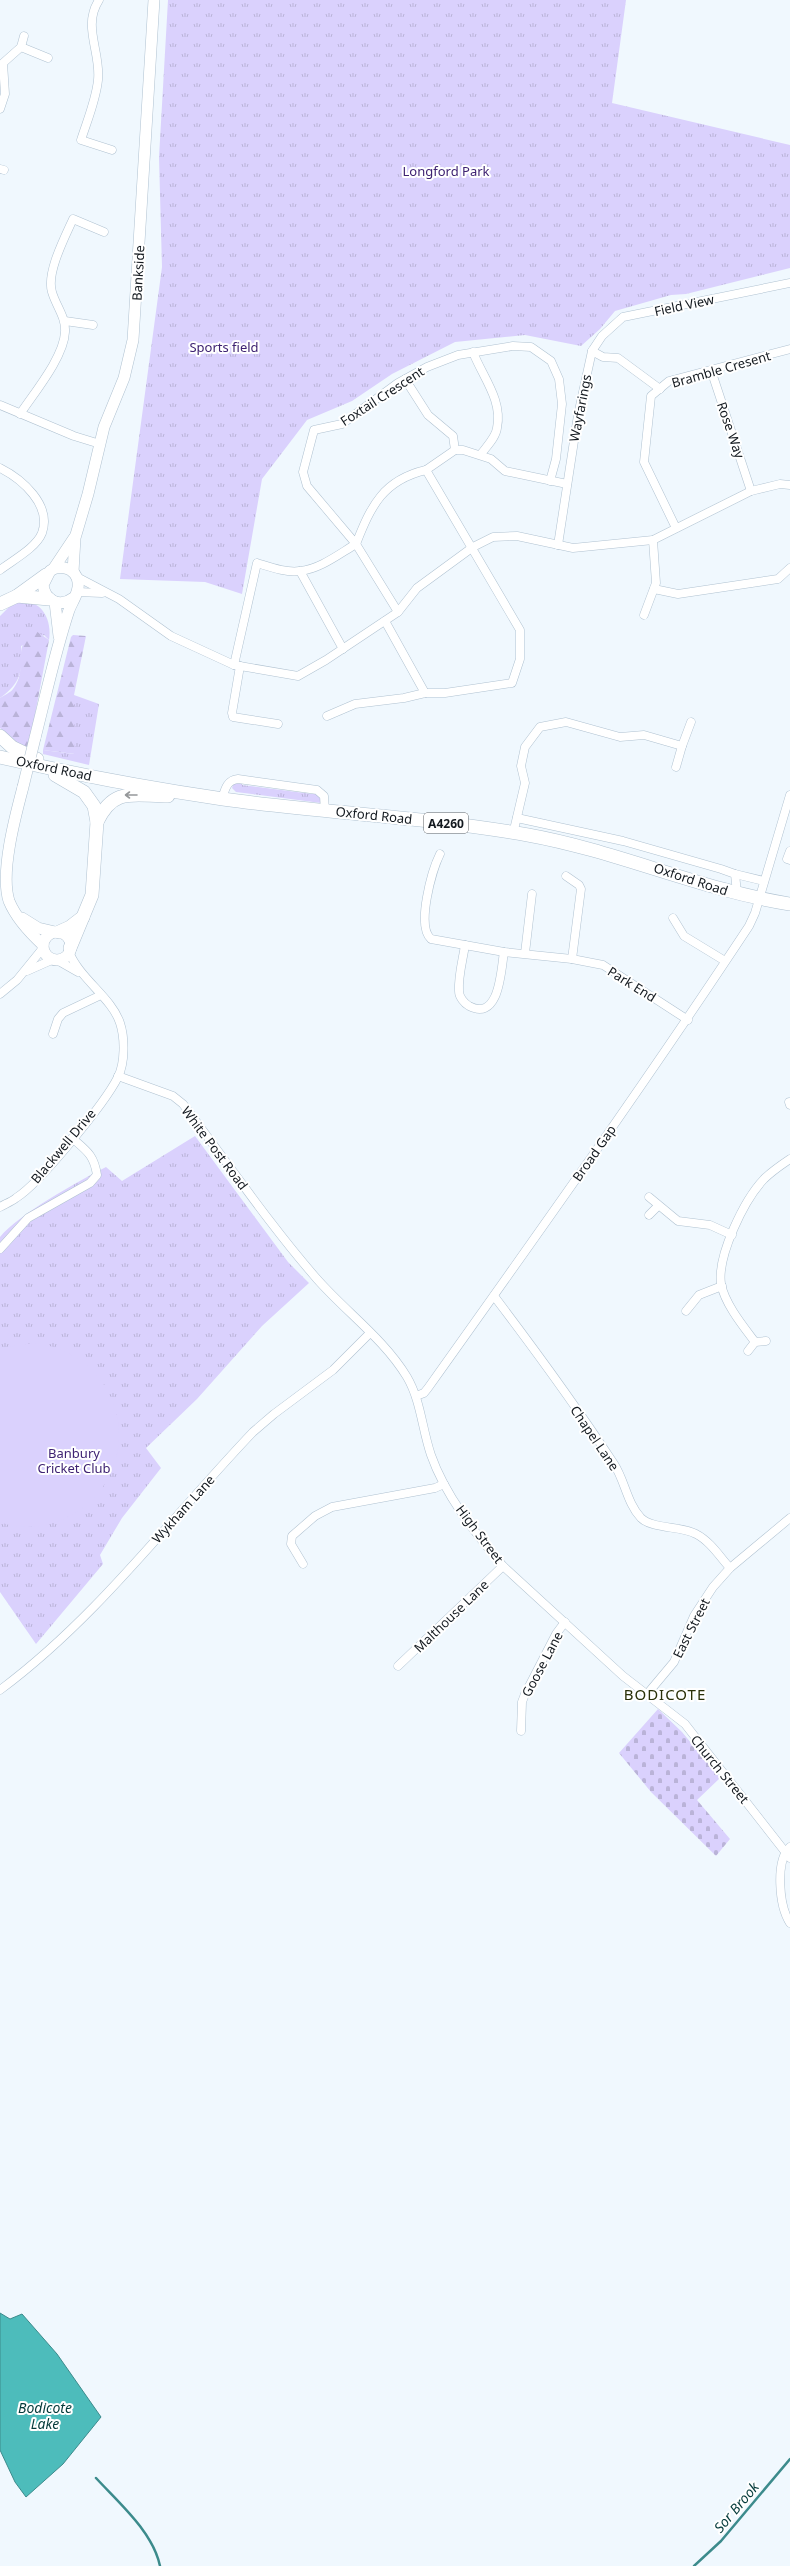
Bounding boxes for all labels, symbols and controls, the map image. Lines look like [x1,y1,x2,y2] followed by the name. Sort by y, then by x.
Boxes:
[403,162,490,180] park label: Longford Park
[128,245,148,301] street label: Bankside
[652,290,716,320] street label: Field View
[189,338,259,356] park label: Sports field
[669,346,773,392] street label: Bramble Cresent
[337,362,428,430] street label: Foxtail Crescent
[565,373,595,443] street label: Wayfarings
[713,399,749,461] street label: Rose Way
[14,751,94,785] street label: Oxford Road
[125,791,138,799] one-way arrow
[335,802,413,828] street label: Oxford Road
[424,813,468,833] road number: A4260
[652,859,730,899] street label: Oxford Road
[604,962,660,1006] street label: Park End
[178,1103,252,1193] street label: White Post Road
[27,1105,99,1187] street label: Blackwell Drive
[568,1121,620,1185] street label: Broad Gap
[567,1402,623,1474] street label: Chapel Lane
[37,1444,111,1477] park label: Banbury Cricket Club
[148,1471,218,1547] street label: Wykham Lane
[452,1501,508,1567] street label: High Street
[410,1576,492,1656] street label: Malthouse Lane
[668,1595,714,1661] street label: East Street
[517,1628,567,1700] street label: Goose Lane
[624,1684,706,1704] district label: BODICOTE
[687,1731,753,1807] street label: Church Street
[18,2398,72,2433] water label: Bodicote Lake
[709,2477,763,2536] water label: Sor Brook

